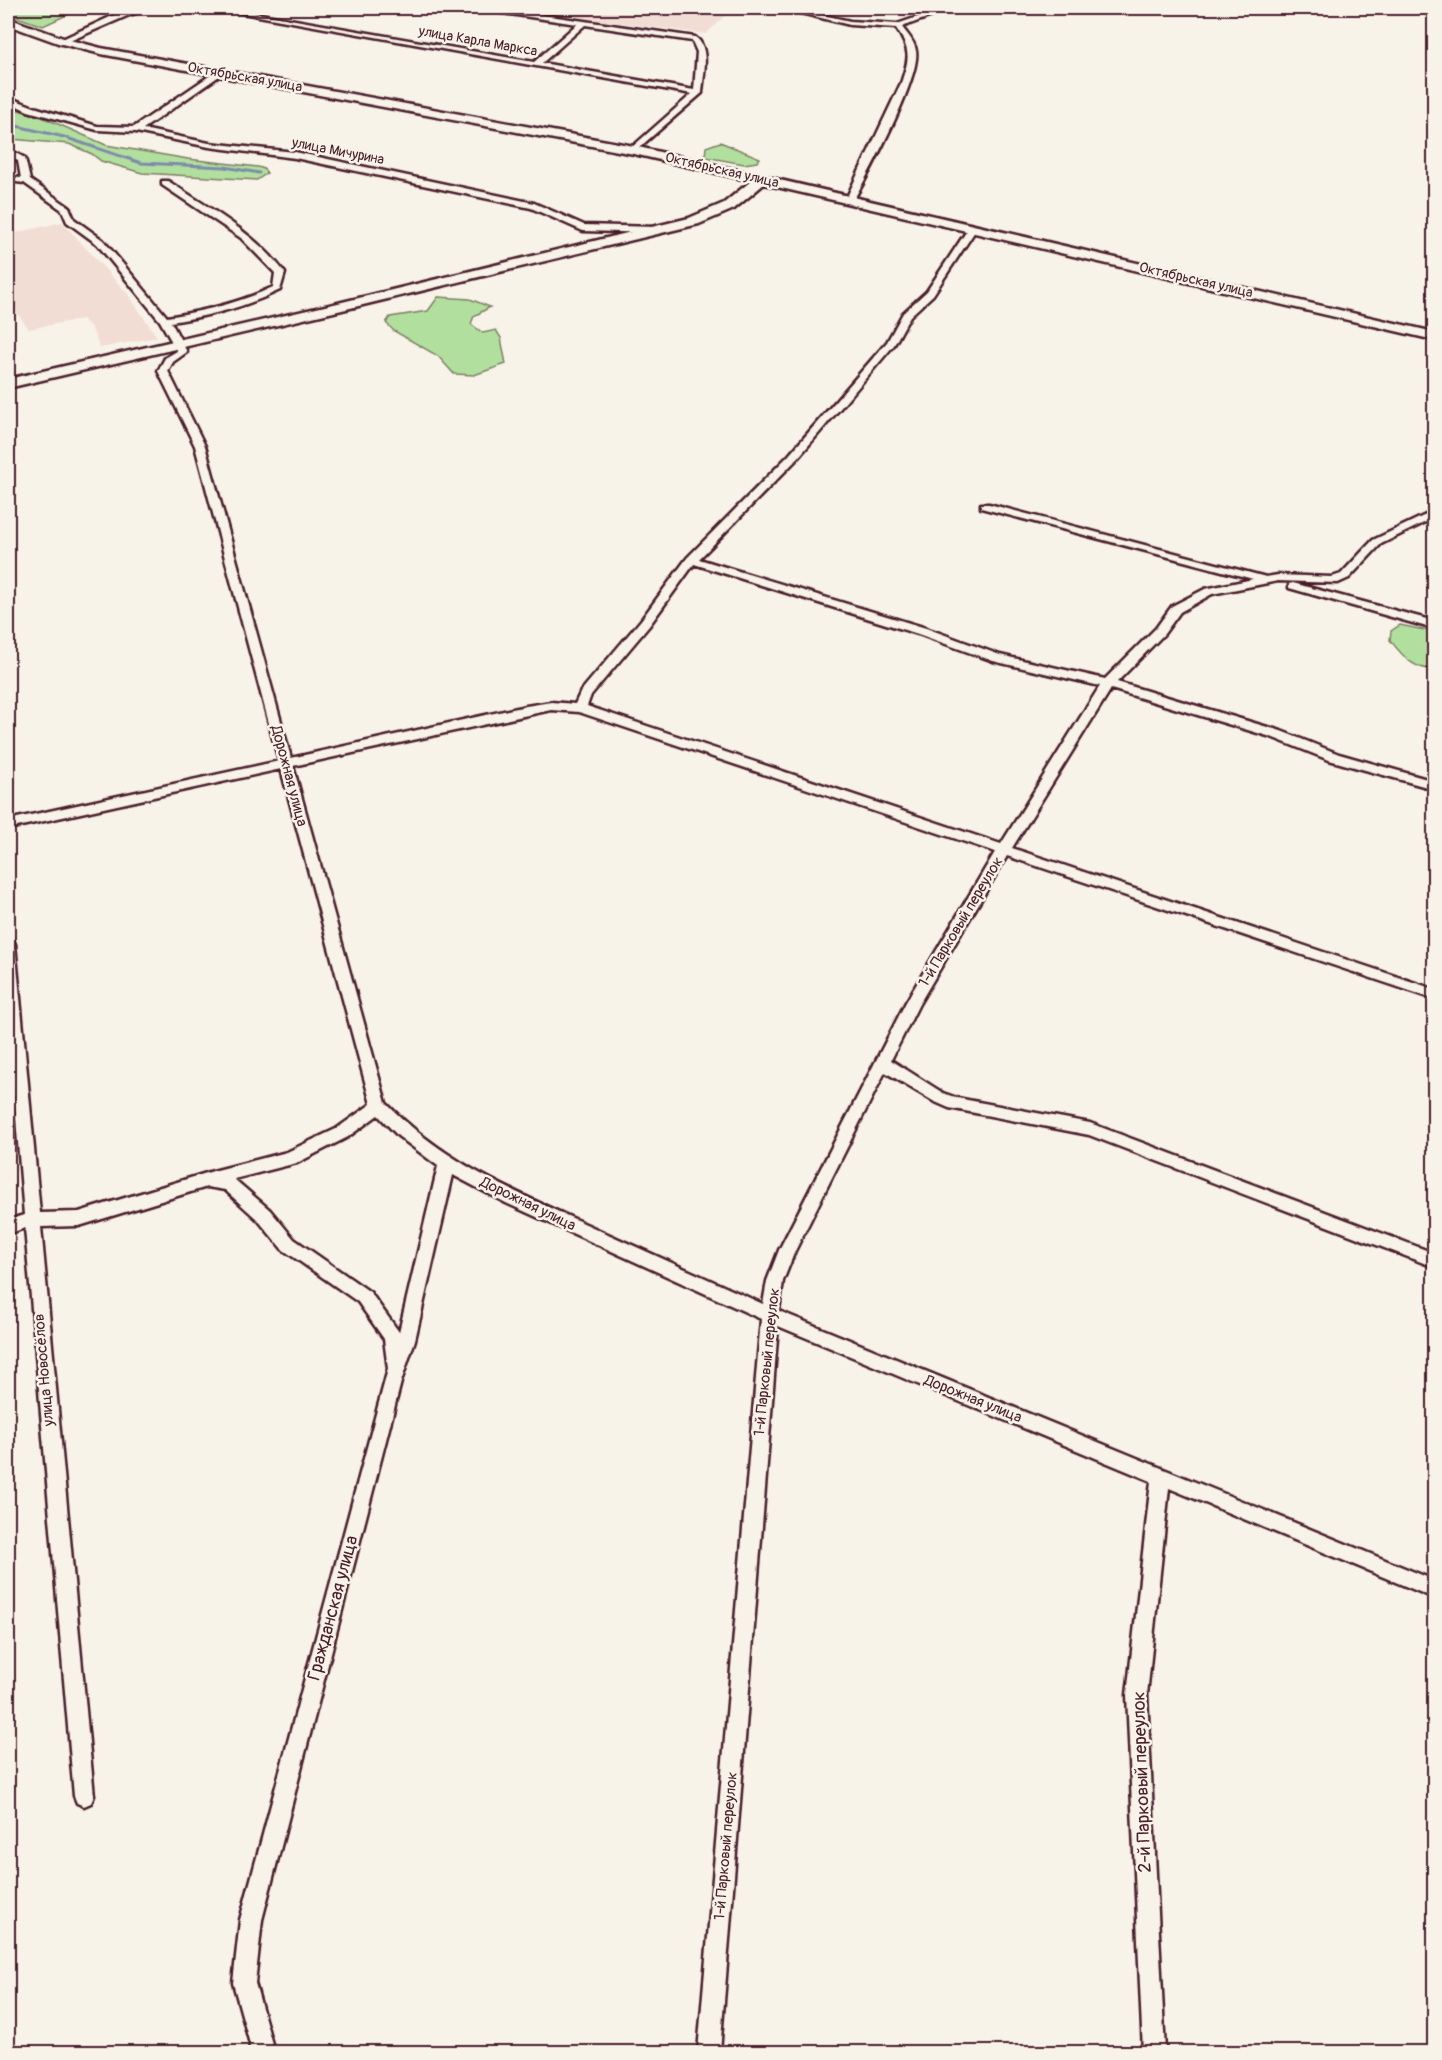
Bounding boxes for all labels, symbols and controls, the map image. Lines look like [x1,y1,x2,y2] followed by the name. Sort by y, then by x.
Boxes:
[416,22,539,60] street label: улица Карла Маркса
[186,59,304,95] street label: Октябрьская улица
[289,134,386,168] street label: улица Мичурина
[664,149,780,191] street label: Октябрьская улица
[1138,259,1254,301] street label: Октябрьская улица
[266,722,312,829] street label: Дорожная улица
[915,853,1008,991] street label: 1-й Парковый переулок
[476,1172,579,1235] street label: Дорожная улица
[750,1287,784,1437] street label: 1-й Парковый переулок
[30,1313,58,1428] street label: улица Новосёлов
[920,1370,1025,1427] street label: Дорожная улица
[303,1533,363,1683] street label: Гражданская улица
[1127,1691,1157,1873] street label: 2-й Парковый переулок
[710,1771,742,1921] street label: 1-й Парковый переулок

